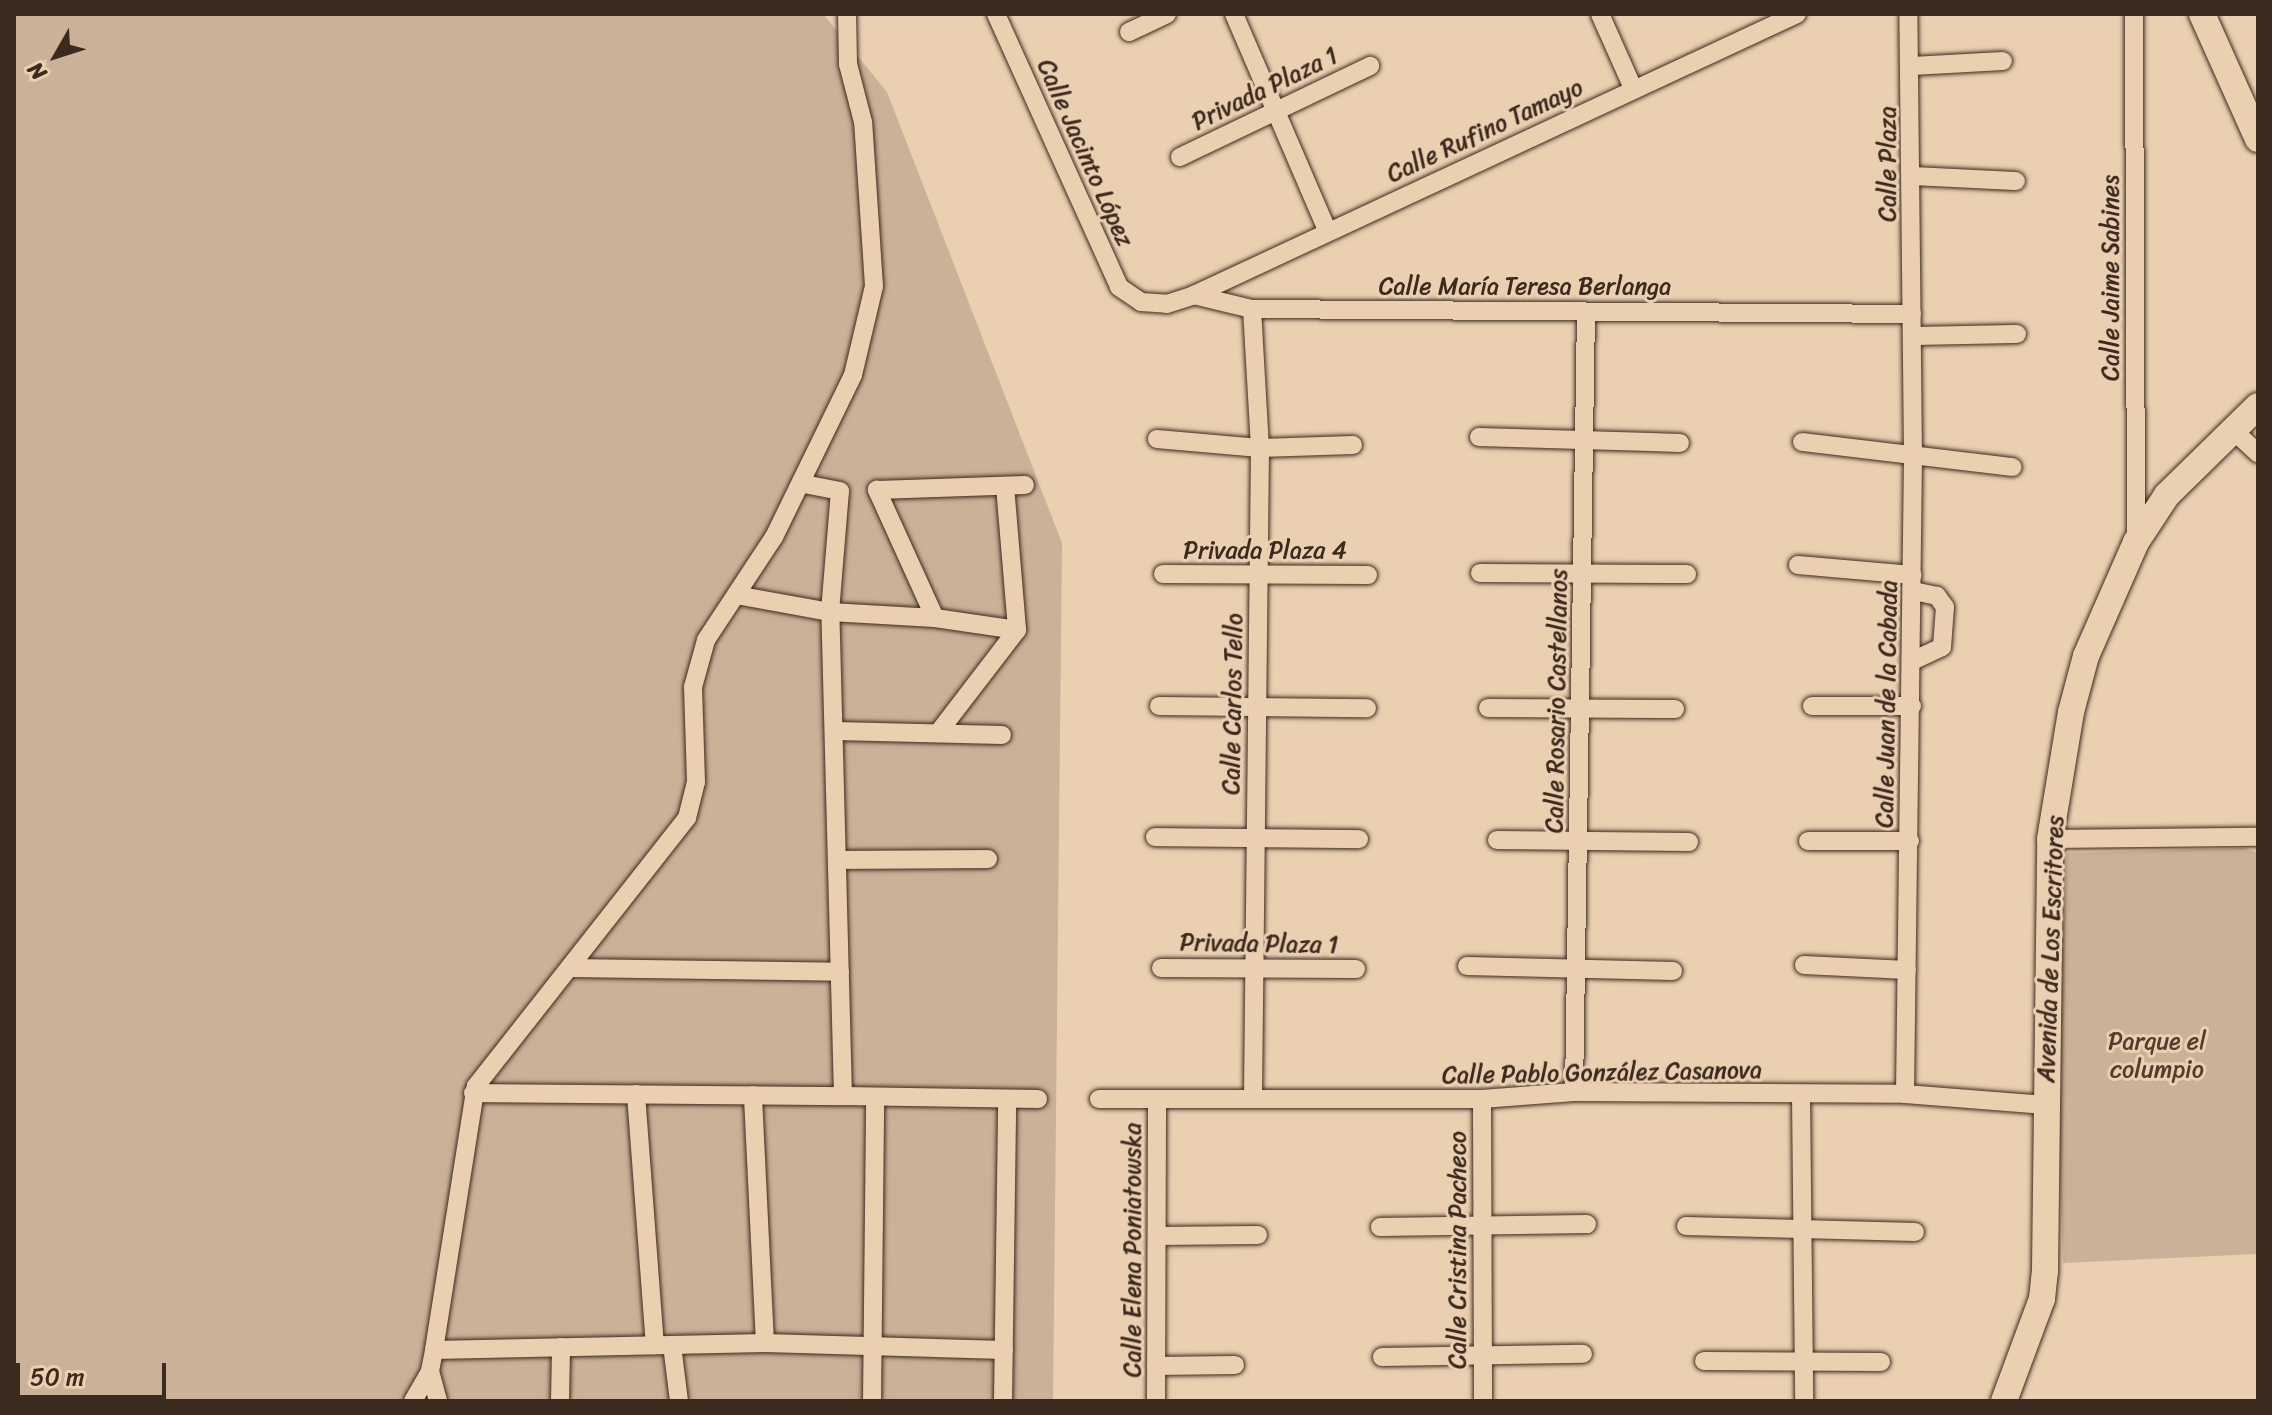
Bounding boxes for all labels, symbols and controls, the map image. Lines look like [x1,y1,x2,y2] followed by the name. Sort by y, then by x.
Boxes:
[16,16,96,96] north arrow
[1187,41,1343,137] street label: Privada Plaza 1
[17,53,57,90] text: N
[1031,55,1139,251] street label: Calle Jacinto López
[1382,73,1588,189] street label: Calle Rufino Tamayo
[1874,106,1902,222] street label: Calle Plaza
[2097,175,2125,381] street label: Calle Jaime Sabines
[1378,273,1672,301] street label: Calle María Teresa Berlanga
[1183,537,1347,565] street label: Privada Plaza 4
[1540,568,1574,834] street label: Calle Rosario Castellanos
[1870,580,1904,828] street label: Calle Juan de la Cabada
[1217,613,1249,795] street label: Calle Carlos Tello
[2032,814,2070,1084] street label: Avenida de Los Escritores
[1179,928,1339,960] street label: Privada Plaza 1
[2108,1028,2206,1084] park label: Parque el columpio
[1440,1056,1764,1090] street label: Calle Pablo González Casanova
[1119,1122,1147,1378] street label: Calle Elena Poniatowska
[1444,1132,1472,1368] street label: Calle Cristina Pacheco
[20,1347,170,1397] scale bar
[30,1356,85,1398] text: 50 m

